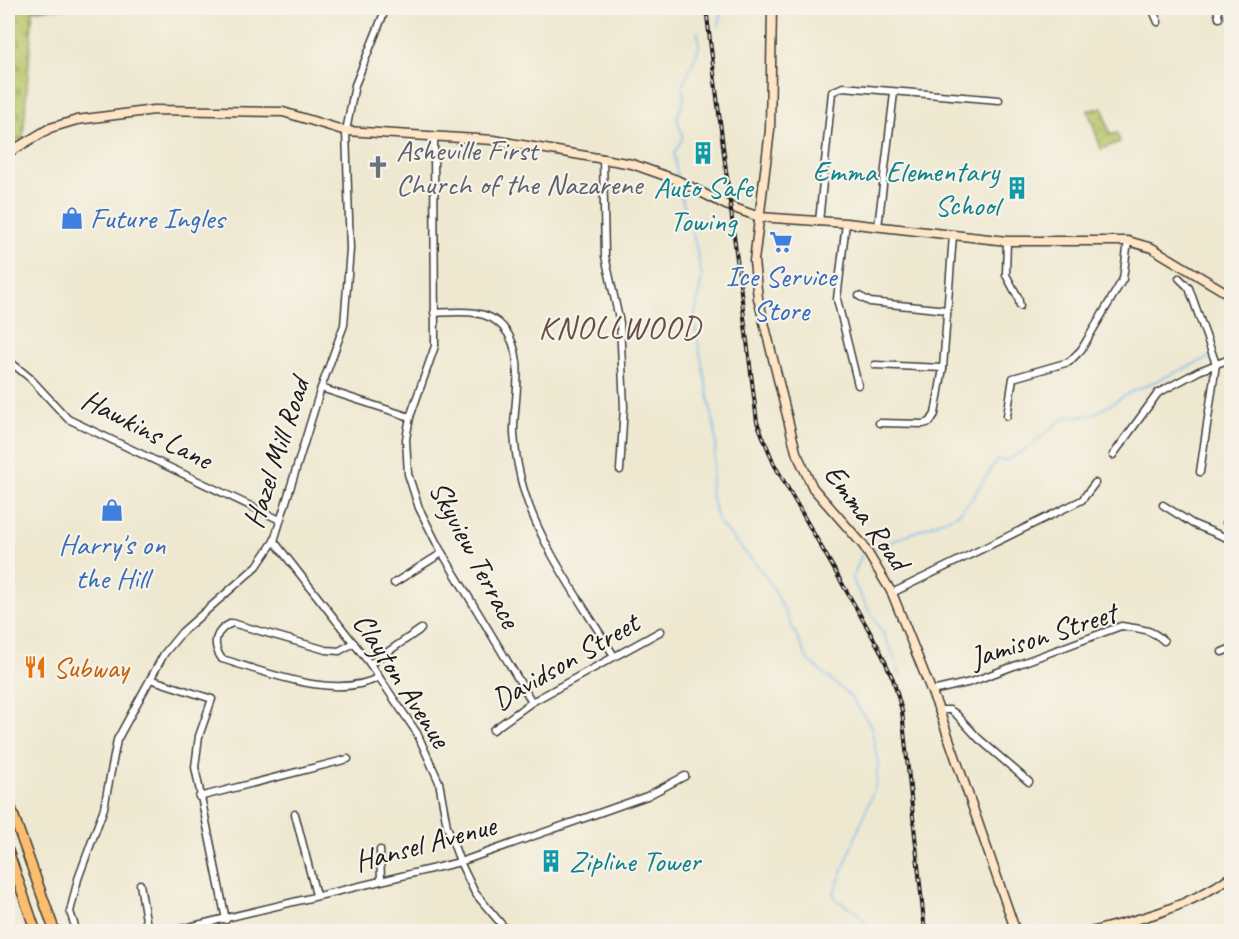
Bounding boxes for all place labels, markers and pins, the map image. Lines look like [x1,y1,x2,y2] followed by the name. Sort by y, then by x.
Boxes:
[396,131,644,203] place label: Asheville First Church of the Nazarene
[690,140,716,166] building icon: Auto Safe Towing
[813,152,1004,224] place label: Emma Elementary School
[365,154,391,180] church icon: Asheville First Church of the Nazarene
[654,168,755,240] place label: Auto Safe Towing
[1004,175,1030,201] building icon: Emma Elementary School
[90,199,227,237] place label: Future Ingles
[59,205,85,231] shop icon: Future Ingles
[768,229,794,255] supermarket icon: Ice Service Store
[726,257,838,329] place label: Ice Service Store
[99,497,125,523] shop icon: Harry's on the Hill
[59,525,166,597] place label: Harry's on the Hill
[53,648,131,686] place label: Subway
[22,654,48,680] restaurant icon: Subway
[569,842,702,880] place label: Zipline Tower
[538,848,564,874] building icon: Zipline Tower

